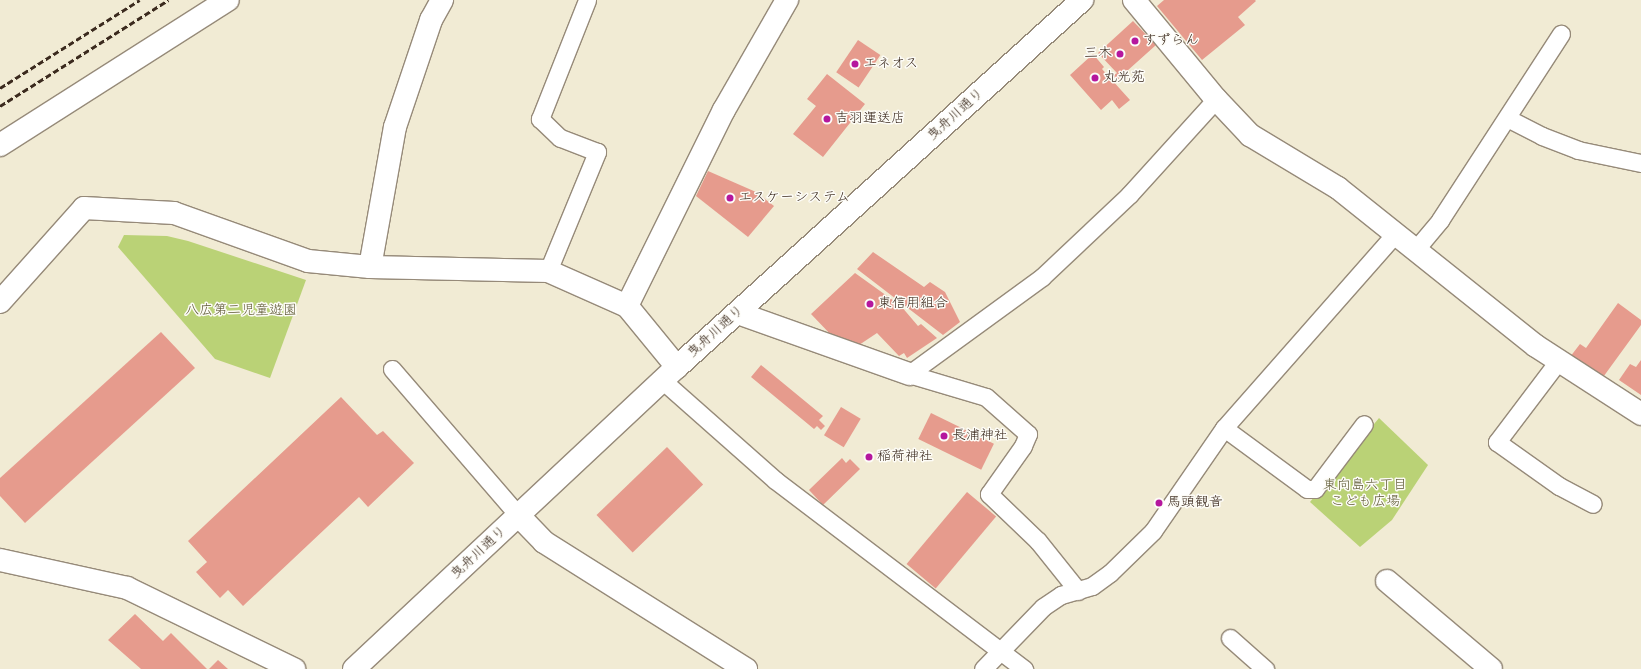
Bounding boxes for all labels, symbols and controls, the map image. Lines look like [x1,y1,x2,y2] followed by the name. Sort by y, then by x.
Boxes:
[1143,33,1199,49] place label: すずらん
[1130,36,1140,46] marker: すずらん
[1084,46,1112,62] place label: 三木
[1115,49,1125,59] marker: 三木
[863,56,919,72] place label: エネオス
[850,59,860,69] marker: エネオス
[1103,70,1145,86] place label: 丸光苑
[1090,73,1100,83] marker: 丸光苑
[924,85,988,145] street label: 曳舟川通り
[835,111,905,127] place label: 吉羽運送店
[822,114,832,124] marker: 吉羽運送店
[738,190,850,206] place label: エスケーシステム
[725,193,735,203] marker: エスケーシステム
[878,296,948,312] place label: 東信用組合
[865,299,875,309] marker: 東信用組合
[684,302,748,362] street label: 曳舟川通り
[185,303,297,319] park label: 八広第二児童遊園
[952,428,1008,444] place label: 長浦神社
[939,431,949,441] marker: 長浦神社
[877,449,933,465] place label: 稲荷神社
[864,452,874,462] marker: 稲荷神社
[1323,478,1407,510] park label: 東向島六丁目 こども広場
[1167,495,1223,511] place label: 馬頭観音
[1154,498,1164,508] marker: 馬頭観音
[448,523,510,583] street label: 曳舟川通り

